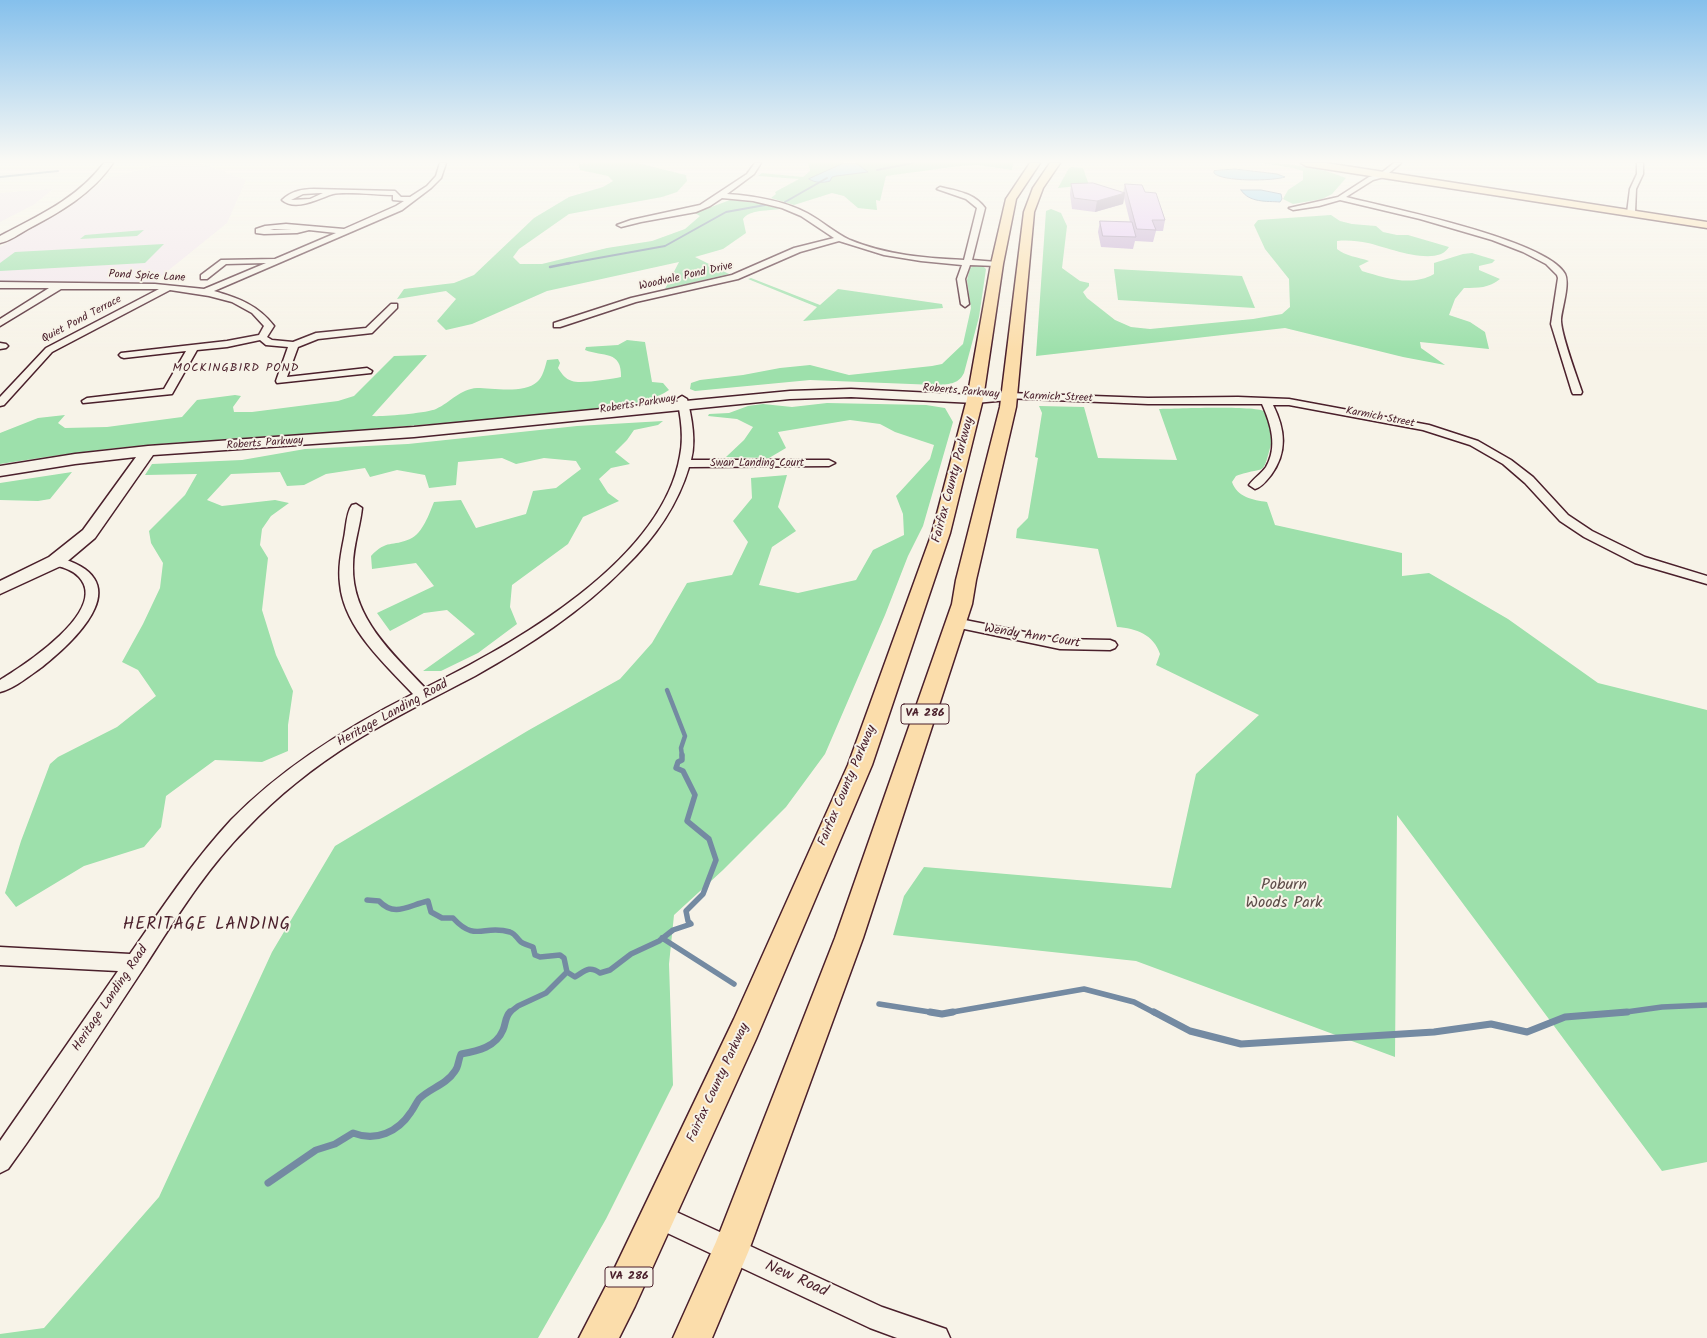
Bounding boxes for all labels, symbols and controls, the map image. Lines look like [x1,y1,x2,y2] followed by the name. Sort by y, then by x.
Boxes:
[638,260,734,294] street label: Woodvale Pond Drive
[108,268,186,286] street label: Pond Spice Lane
[40,293,124,347] street label: Quiet Pond Terrace
[173,362,299,376] district label: MOCKINGBIRD POND
[922,382,1000,402] street label: Roberts Parkway
[1023,390,1093,406] street label: Karmich Street
[599,392,677,418] street label: Roberts Parkway
[1344,405,1416,431] street label: Karmich Street
[930,415,978,545] street label: Fairfax County Parkway
[226,435,304,453] street label: Roberts Parkway
[710,457,804,471] street label: Swan Landing Court
[983,622,1081,652] street label: Wendy Ann Court
[335,677,451,751] street label: Heritage Landing Road
[901,704,949,724] road number: VA 286
[815,723,881,849] street label: Fairfax County Parkway
[1245,876,1323,914] park label: Poburn Woods Park
[123,916,291,936] district label: HERITAGE LANDING
[70,943,152,1055] street label: Heritage Landing Road
[685,1021,753,1145] street label: Fairfax County Parkway
[761,1258,831,1302] street label: New Road
[605,1267,653,1287] road number: VA 286

